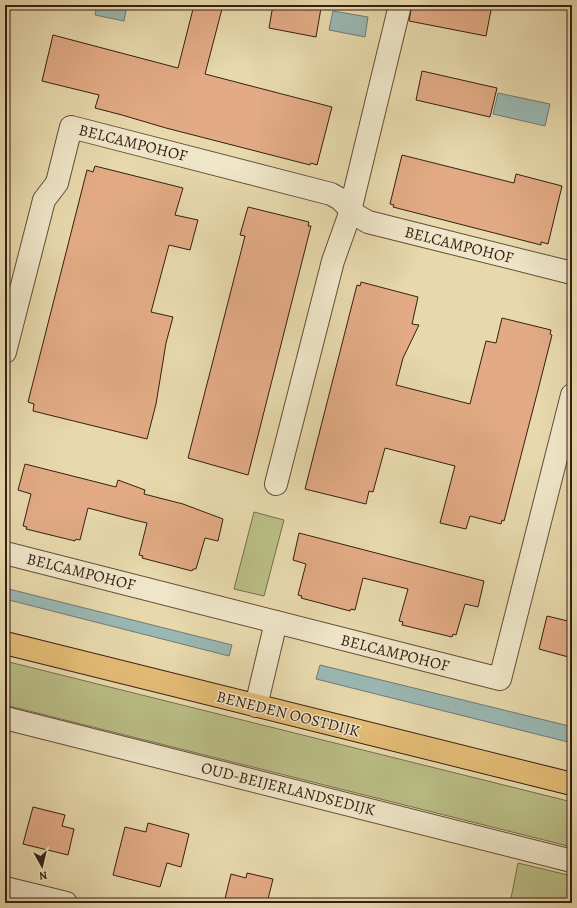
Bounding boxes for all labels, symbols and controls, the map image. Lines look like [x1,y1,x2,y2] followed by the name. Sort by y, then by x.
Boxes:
[76,119,190,167] street label: BELCAMPOHOF
[402,221,516,269] street label: BELCAMPOHOF
[24,548,138,596] street label: BELCAMPOHOF
[338,629,452,677] street label: BELCAMPOHOF
[214,686,362,742] street label: BENEDEN OOSTDIJK
[199,757,377,821] street label: OUD-BEIJERLANDSEDIJK
[22,846,62,886] north arrow
[38,867,48,883] text: N

